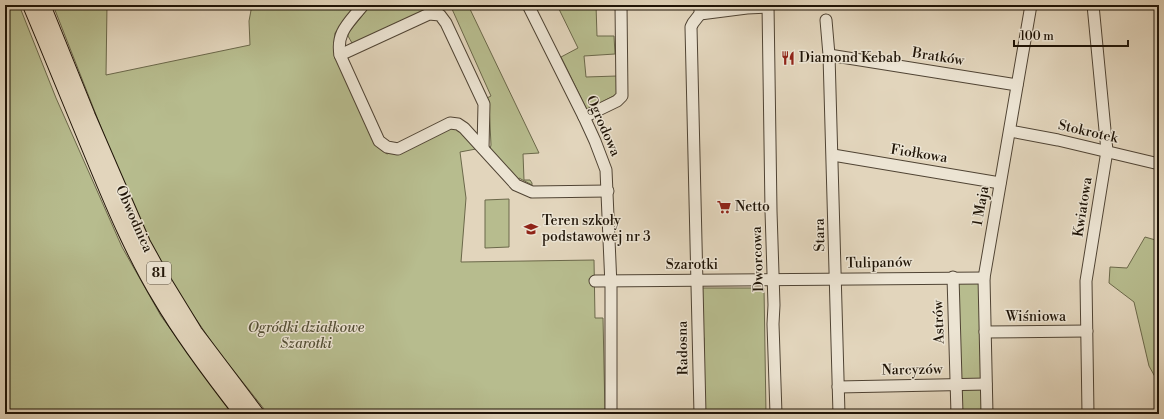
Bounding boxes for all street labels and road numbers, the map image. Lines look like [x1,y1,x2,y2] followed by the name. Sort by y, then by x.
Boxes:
[910,44,966,70] street label: Bratków
[582,93,625,160] street label: Ogrodowa
[1056,116,1120,148] street label: Stokrotek
[889,141,950,168] street label: Fiołkowa
[1069,175,1097,238] street label: Kwiatowa
[111,183,157,256] street label: Obwodnica
[969,184,993,227] street label: 1 Maja
[811,217,829,252] street label: Stara
[748,225,768,292] street label: Dworcowa
[846,253,913,273] street label: Tulipanów
[666,256,719,274] street label: Szarotki
[147,262,171,284] road number: 81
[929,299,949,345] street label: Astrów
[1005,308,1067,326] street label: Wiśniowa
[674,320,692,375] street label: Radosna
[881,360,943,380] street label: Narcyzów

